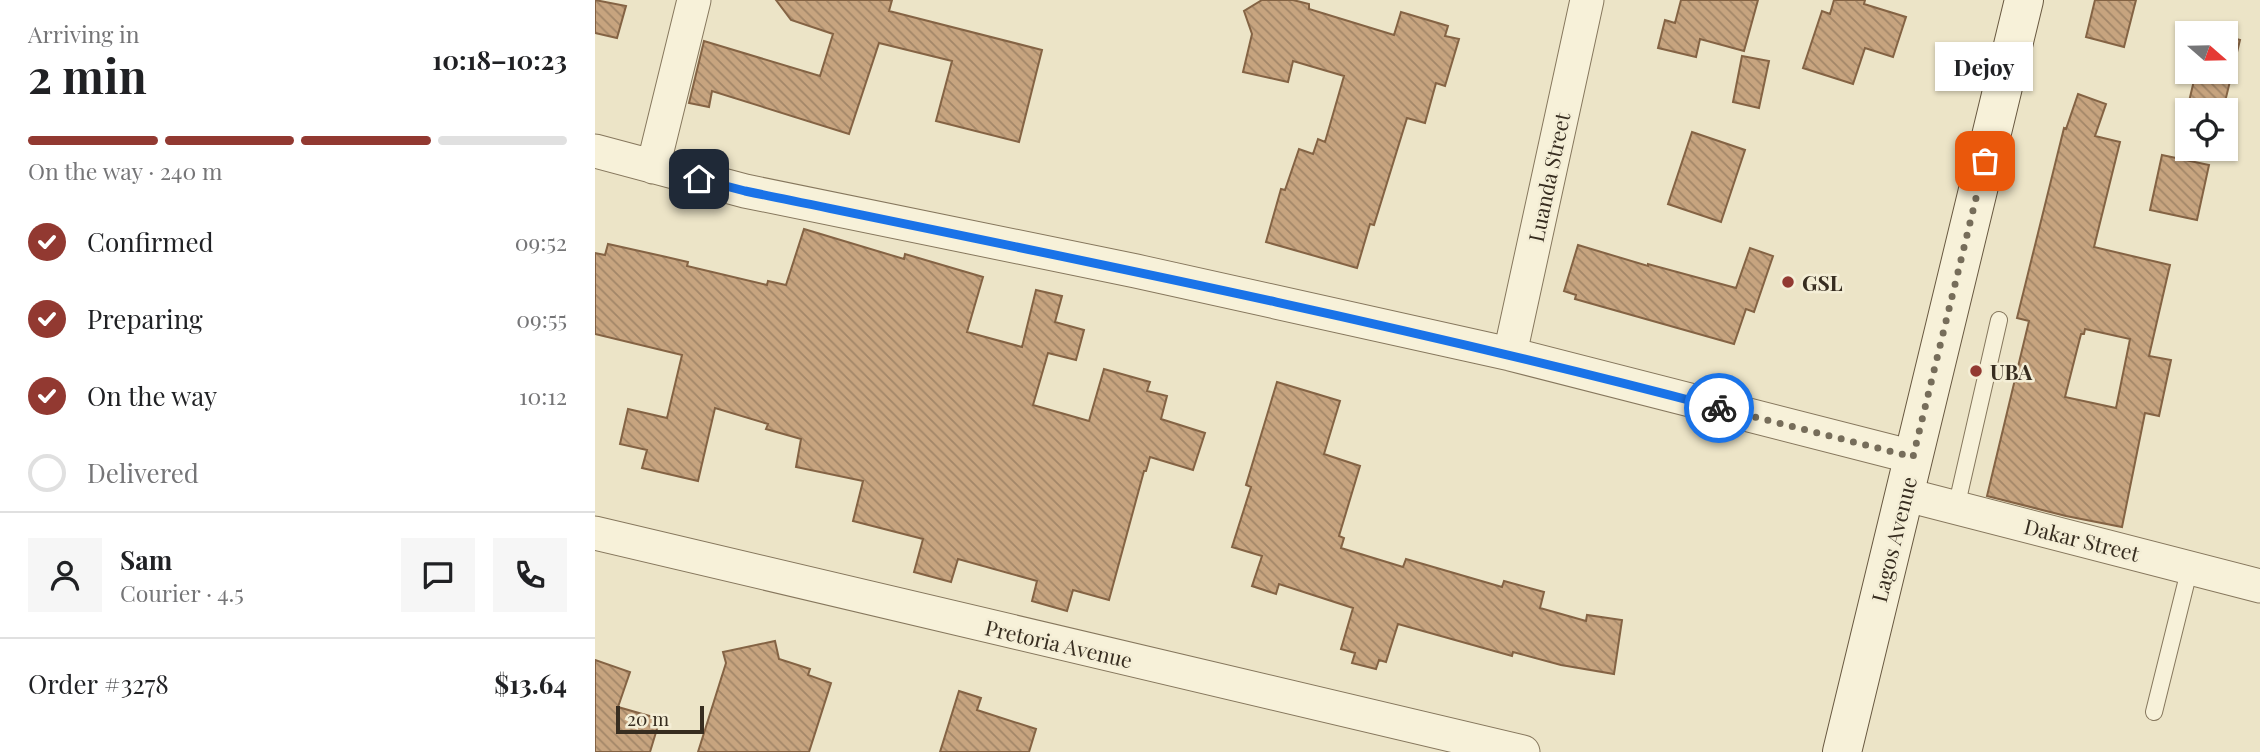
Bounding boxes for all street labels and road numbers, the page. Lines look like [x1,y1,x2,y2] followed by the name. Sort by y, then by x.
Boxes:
[1521,109,1575,244] street label: Luanda Street
[1864,473,1922,605] street label: Lagos Avenue
[2021,511,2143,567] street label: Dakar Street
[983,612,1135,674] street label: Pretoria Avenue

